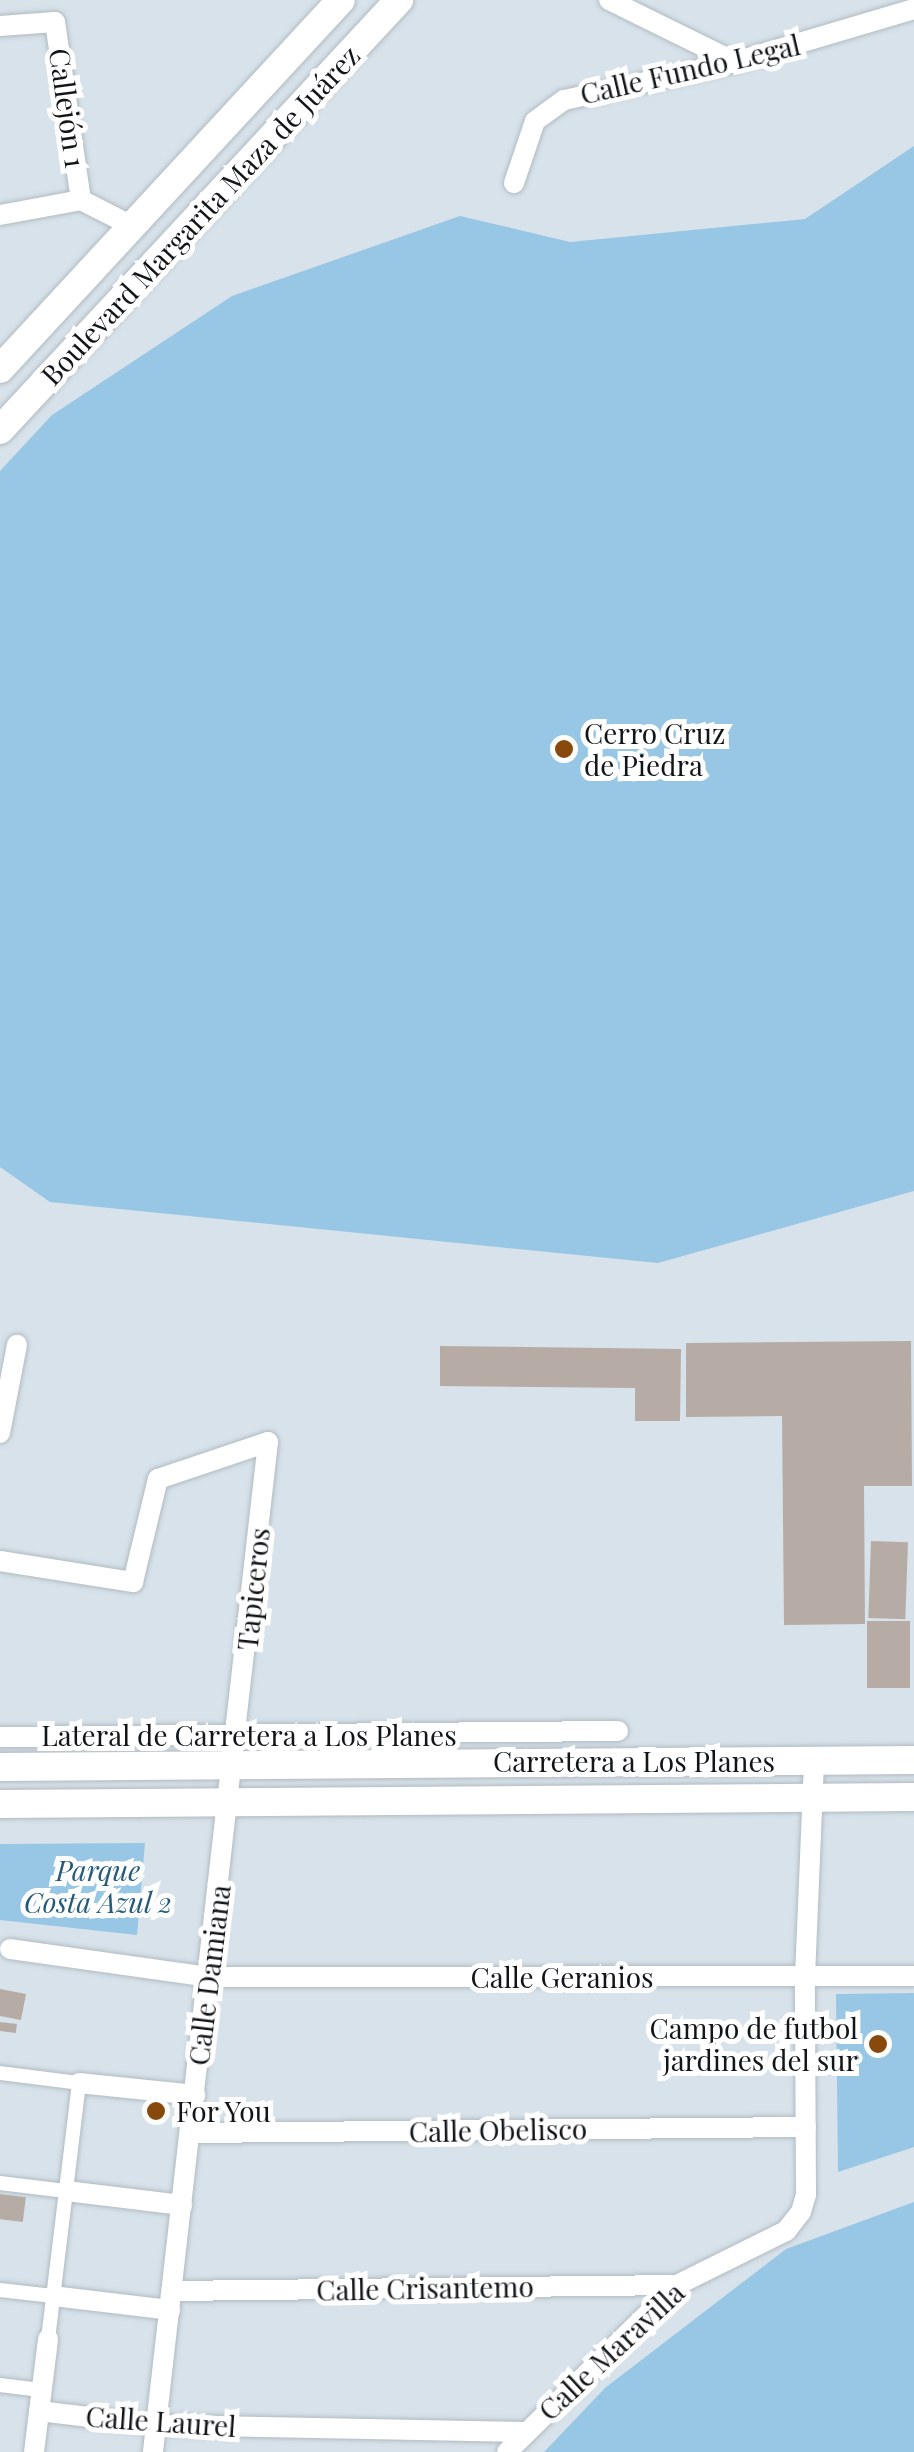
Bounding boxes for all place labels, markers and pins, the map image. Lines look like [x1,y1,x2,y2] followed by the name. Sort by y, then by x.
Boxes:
[584,716,725,782] place label: Cerro Cruz de Piedra
[553,738,575,760] marker: Cerro Cruz de Piedra
[650,2011,858,2077] place label: Campo de futbol jardines del sur
[867,2033,889,2055] marker: Campo de futbol jardines del sur
[176,2094,272,2128] place label: For You
[145,2100,167,2122] marker: For You

